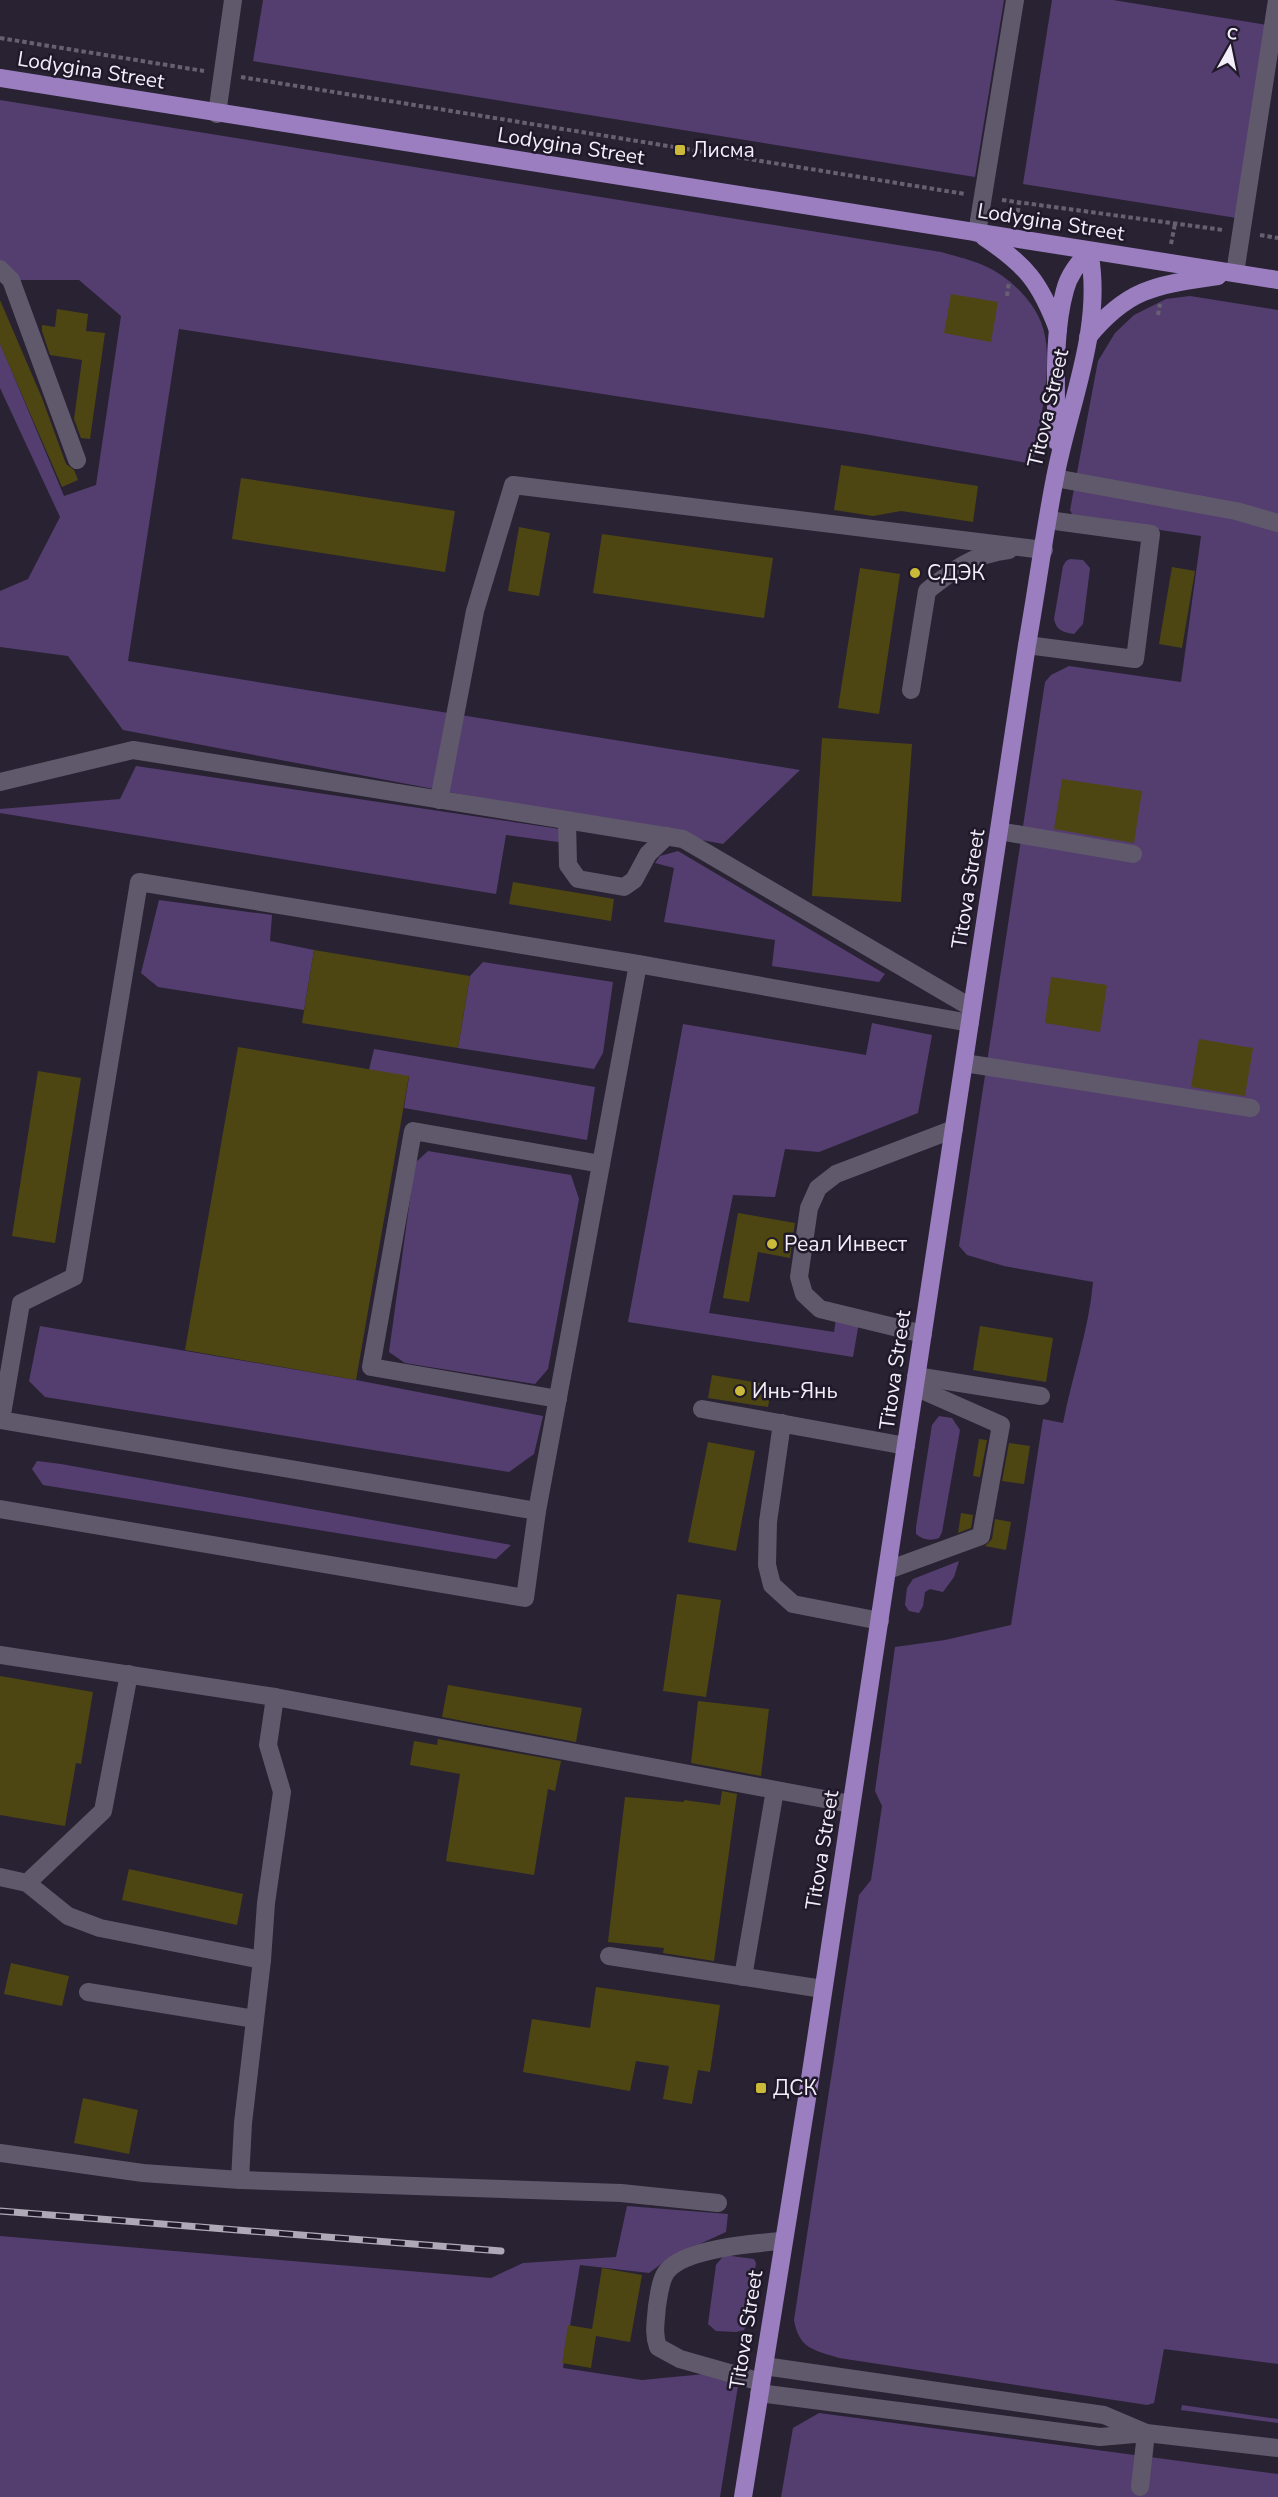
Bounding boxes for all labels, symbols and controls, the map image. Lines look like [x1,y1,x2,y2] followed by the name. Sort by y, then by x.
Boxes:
[1200,18,1260,78] north arrow
[1225,22,1239,46] text: С
[15,45,167,96] street label: Lodygina Street
[495,121,647,172] street label: Lodygina Street
[692,136,755,164] place label: Лисма
[673,143,687,157] marker: Лисма
[975,197,1127,248] street label: Lodygina Street
[1021,345,1075,470] street label: Titova Street
[927,559,986,587] place label: СДЭК
[908,566,922,580] marker: СДЭК
[945,827,991,951] street label: Titova Street
[784,1230,908,1258] place label: Реал Инвест
[765,1237,779,1251] marker: Реал Инвест
[873,1308,917,1432] street label: Titova Street
[752,1377,838,1405] place label: Инь-Янь
[733,1384,747,1398] marker: Инь-Янь
[799,1788,845,1912] street label: Titova Street
[773,2074,817,2102] place label: ДСК
[754,2081,768,2095] marker: ДСК
[723,2268,769,2392] street label: Titova Street

